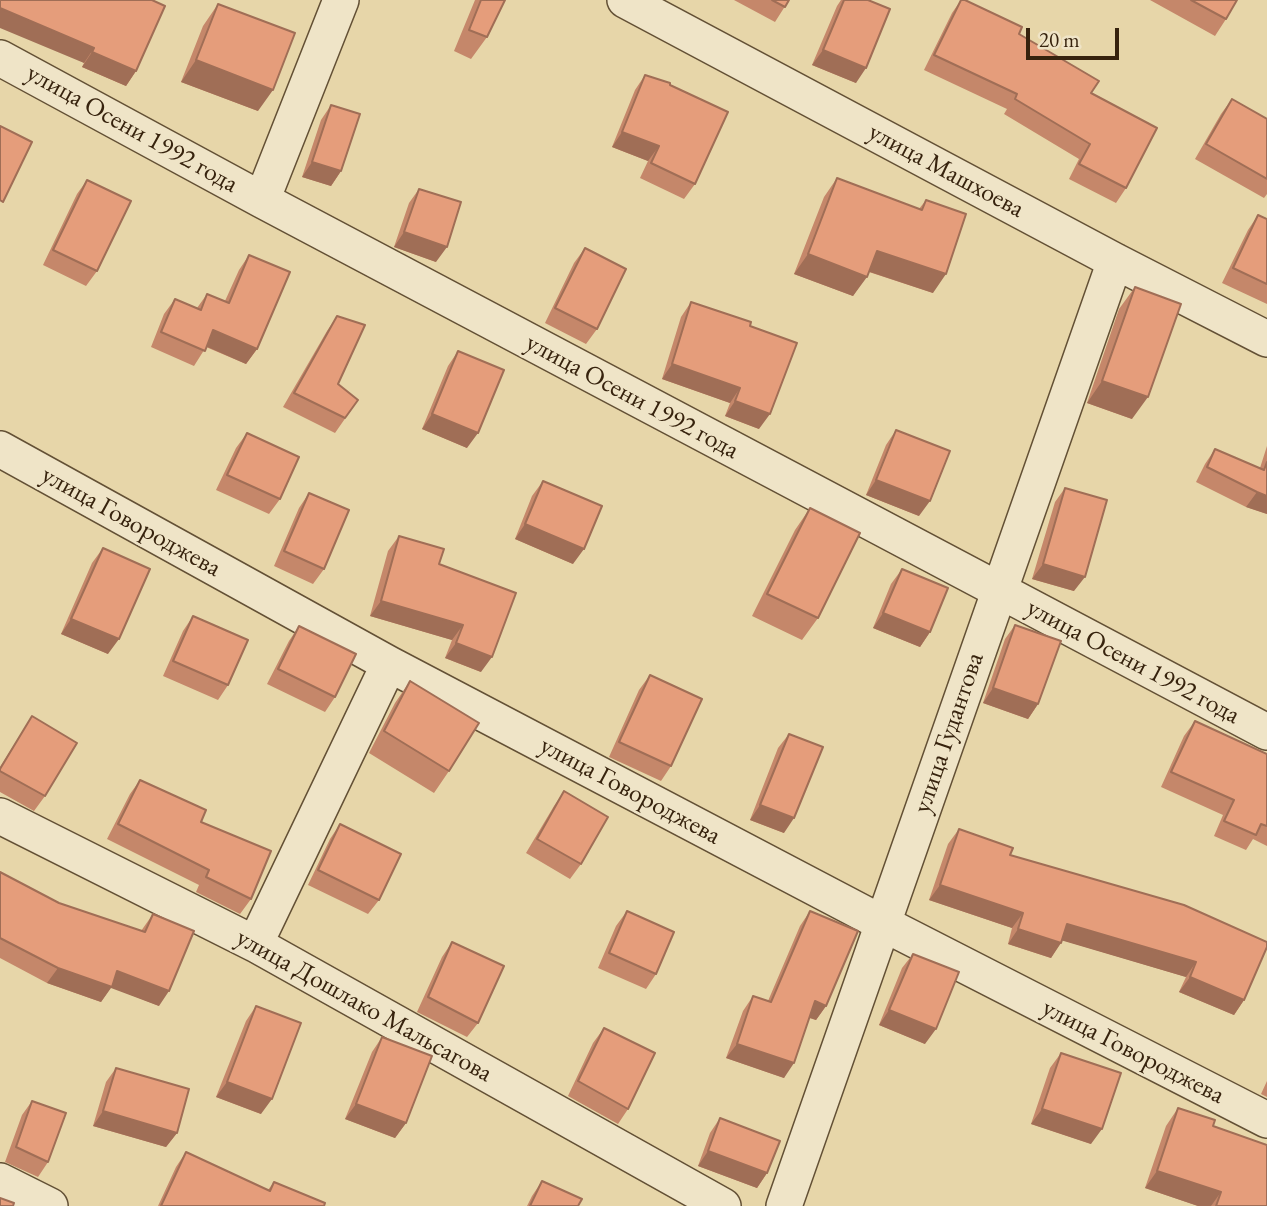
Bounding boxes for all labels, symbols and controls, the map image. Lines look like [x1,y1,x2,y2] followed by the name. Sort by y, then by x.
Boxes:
[1029,14,1122,58] scale bar
[1039,26,1080,53] text: 20 m
[21,58,243,200] street label: улица Осени 1992 года
[863,117,1029,225] street label: улица Машхоева
[520,328,744,466] street label: улица Осени 1992 года
[36,460,226,584] street label: улица Говороджева
[1021,593,1245,731] street label: улица Осени 1992 года
[907,649,991,817] street label: улица Гудантова
[534,730,726,852] street label: улица Говороджева
[230,922,498,1090] street label: улица Дошлако Мальсагова
[1037,993,1229,1111] street label: улица Говороджева

